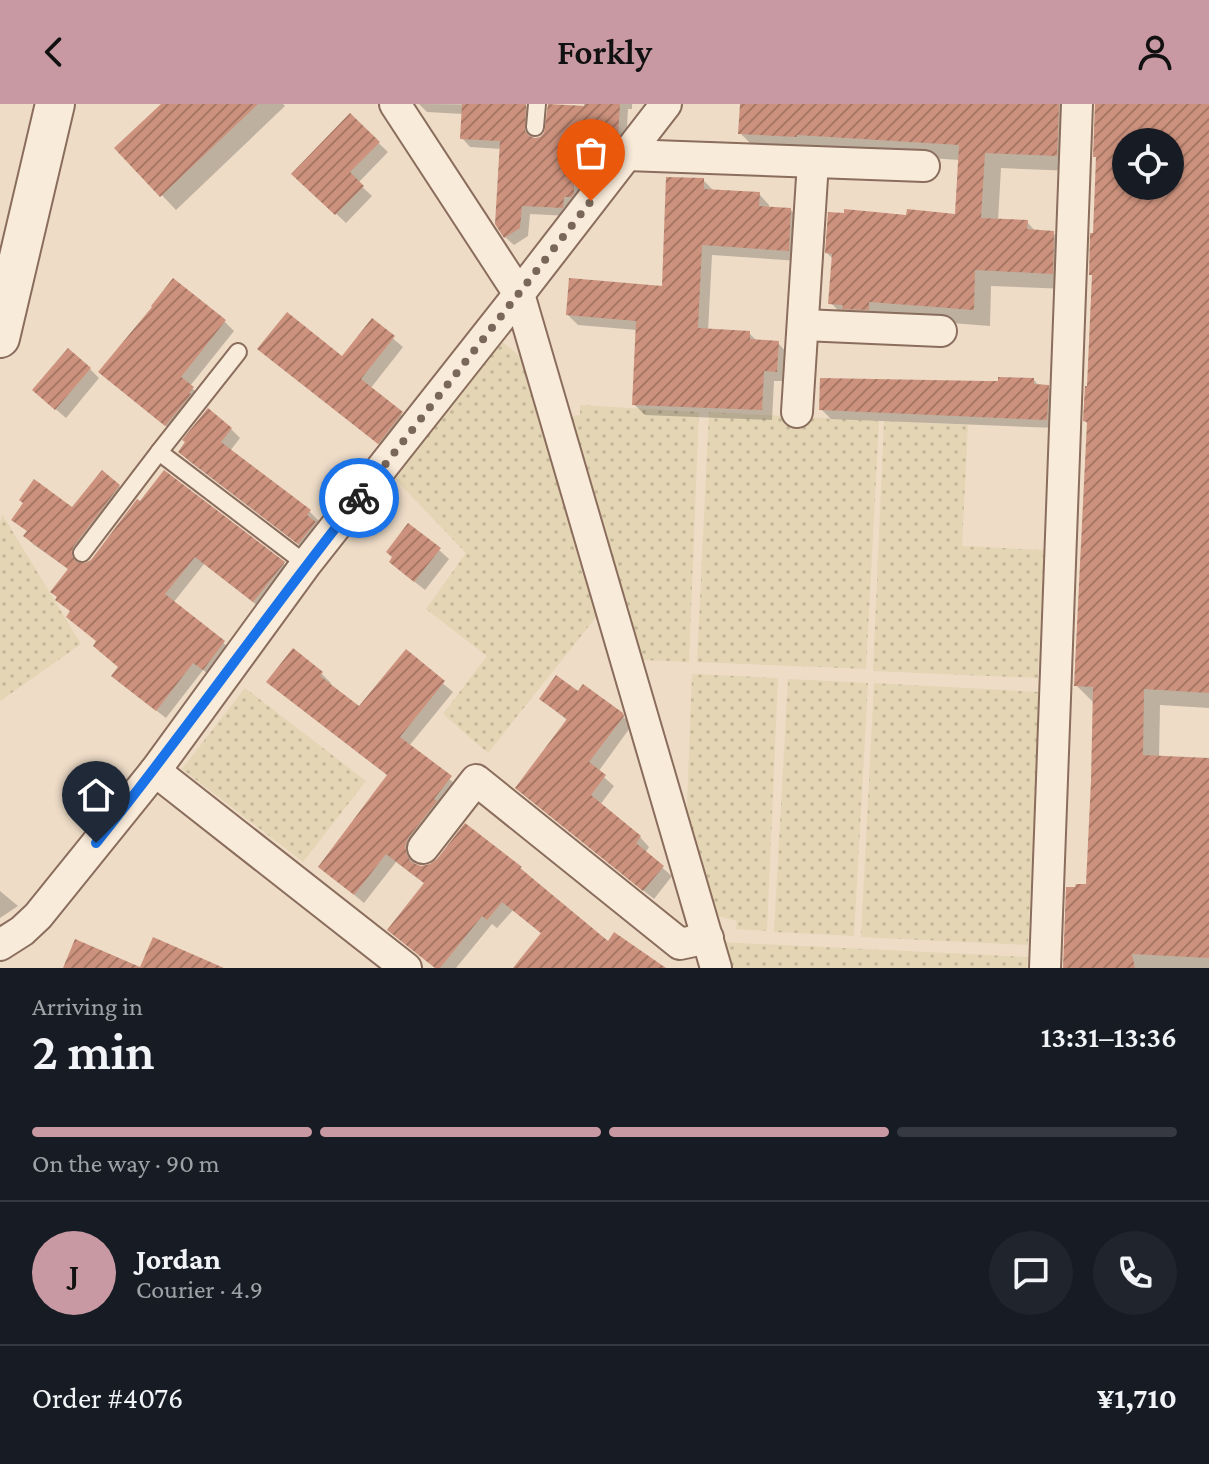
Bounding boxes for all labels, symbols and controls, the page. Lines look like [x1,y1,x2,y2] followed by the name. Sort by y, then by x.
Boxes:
[32,30,76,74] icon: back
[1133,30,1177,74] icon: person
[557,32,652,72] text: Forkly
[557,119,625,201] pin
[1112,128,1184,200] map controls
[1112,128,1184,200] button: locate
[569,131,613,175] icon: bag
[319,458,399,538] courier
[337,476,381,520] icon: bike
[62,761,130,843] pin
[74,773,118,817] icon: home
[32,992,143,1021] text: Arriving in
[1041,1020,1177,1053] text: 13:31–13:36
[32,1022,155,1080] text: 2 min
[32,1149,220,1178] text: On the way · 90 m
[989,1231,1073,1315] button: chat
[1093,1231,1177,1315] button: phone
[136,1242,221,1275] text: Jordan
[69,1257,79,1290] text: J
[136,1275,263,1304] text: Courier · 4.9
[32,1381,183,1414] text: Order #4076
[1097,1381,1177,1414] text: ¥1,710

